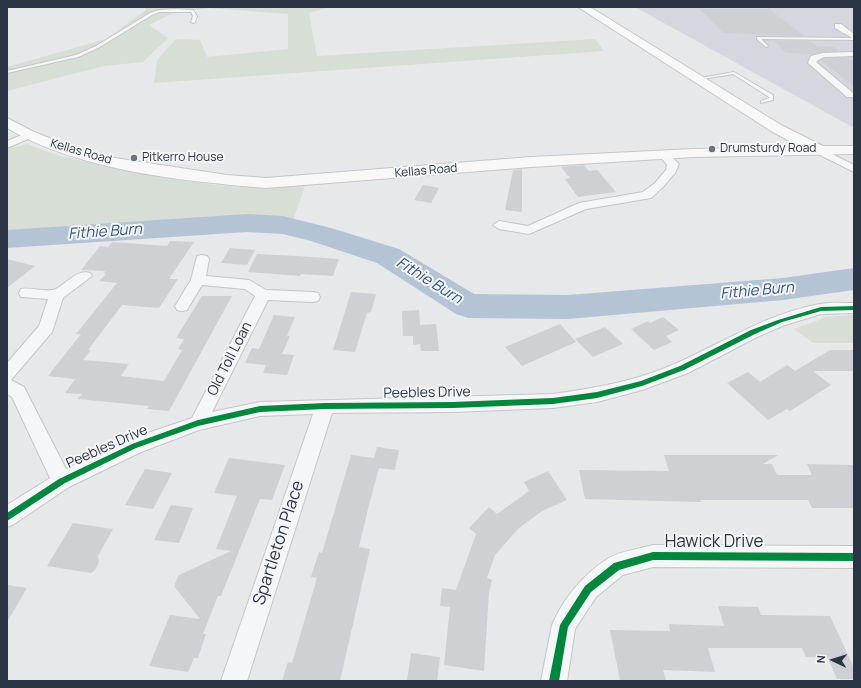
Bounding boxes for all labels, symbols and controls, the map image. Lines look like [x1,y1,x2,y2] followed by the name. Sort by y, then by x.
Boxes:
[49,136,113,168] street label: Kellas Road
[720,142,816,156] place label: Drumsturdy Road
[707,144,717,154] marker: Drumsturdy Road
[142,151,223,165] place label: Pitkerro House
[129,153,139,163] marker: Pitkerro House
[394,161,458,181] street label: Kellas Road
[68,220,142,244] water label: Fithie Burn
[393,254,465,308] water label: Fithie Burn
[720,279,794,303] water label: Fithie Burn
[204,319,256,399] street label: Old Toll Loan
[383,384,471,402] street label: Peebles Drive
[64,422,150,472] street label: Peebles Drive
[249,478,309,608] street label: Spartleton Place
[665,532,763,552] street label: Hawick Drive
[813,640,853,680] north arrow
[813,655,828,664] text: N

